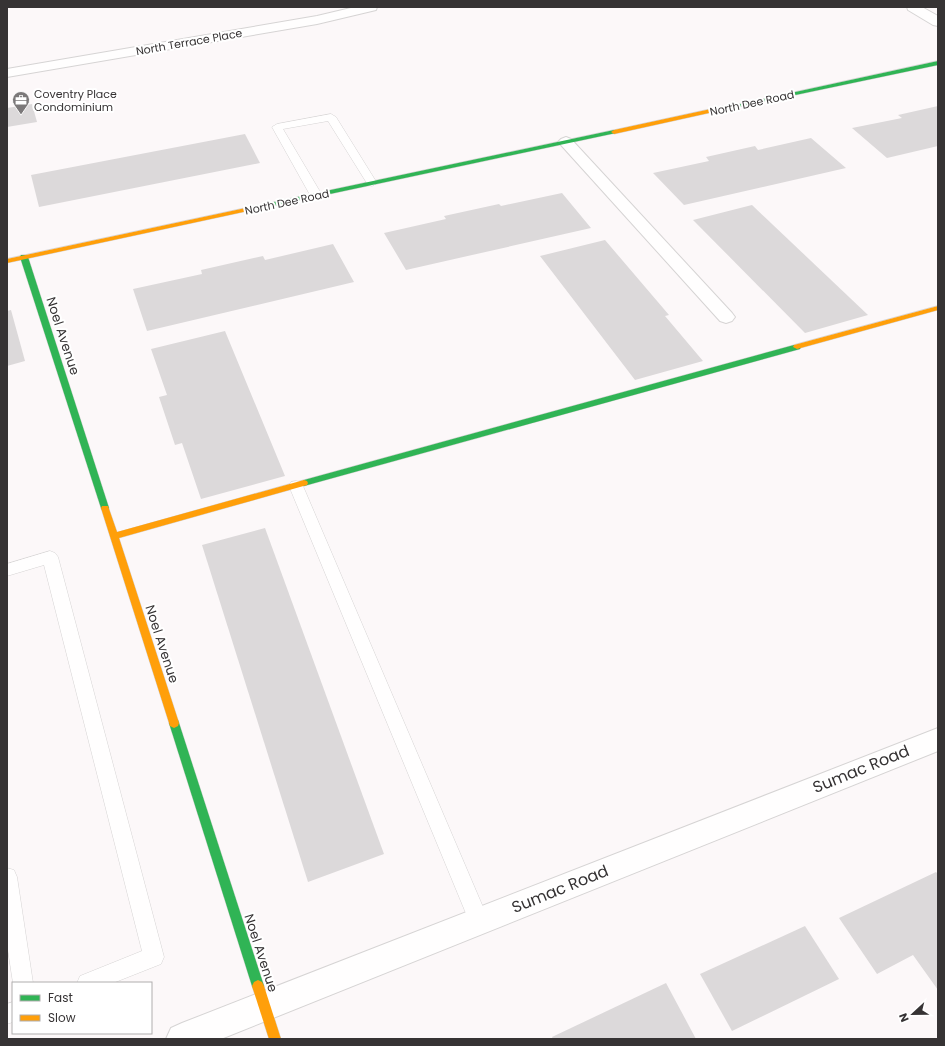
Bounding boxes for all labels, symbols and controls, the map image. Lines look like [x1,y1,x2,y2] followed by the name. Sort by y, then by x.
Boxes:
[135,25,244,59] street label: North Terrace Place
[34,86,117,115] place label: Coventry Place Condominium
[708,86,796,120] street label: North Dee Road
[11,90,31,115] office icon: Coventry Place Condominium
[243,185,331,219] street label: North Dee Road
[41,295,85,377] street label: Noel Avenue
[140,603,184,685] street label: Noel Avenue
[809,739,913,799] street label: Sumac Road
[508,859,612,919] street label: Sumac Road
[239,912,283,994] street label: Noel Avenue
[12,982,152,1034] legend
[48,989,73,1006] text: Fast
[893,994,933,1034] north arrow
[48,1009,76,1026] text: Slow
[895,1011,913,1025] text: N

